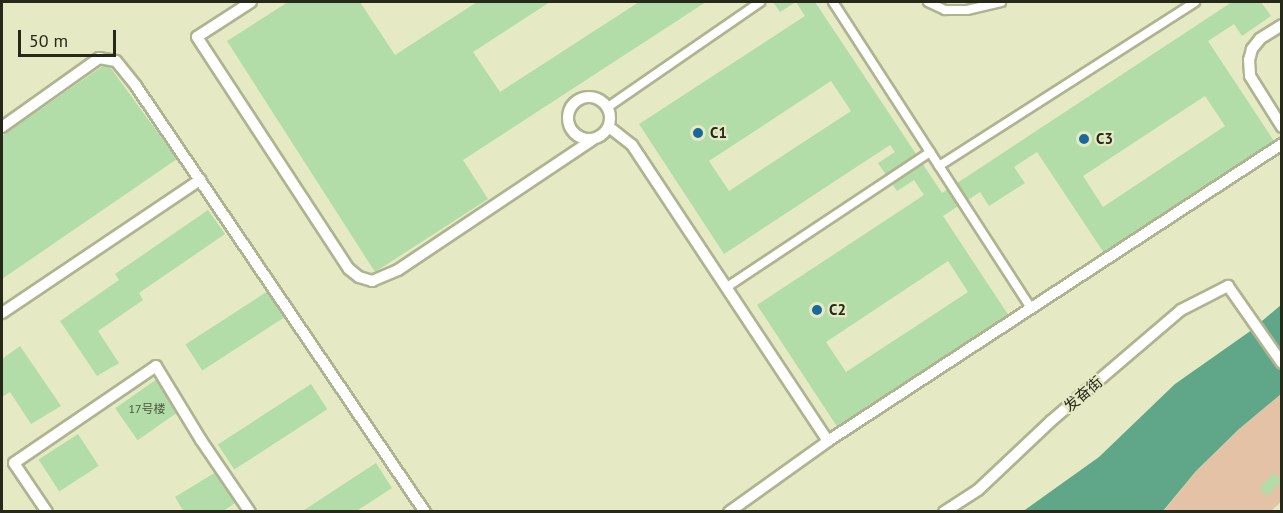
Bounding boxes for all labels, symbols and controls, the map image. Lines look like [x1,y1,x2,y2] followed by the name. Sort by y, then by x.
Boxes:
[21,18,118,56] scale bar
[29,29,68,52] text: 50 m
[710,124,727,142] place label: C1
[691,126,705,140] marker: C1
[1096,130,1113,148] place label: C3
[1077,132,1091,146] marker: C3
[829,301,846,319] place label: C2
[810,303,824,317] marker: C2
[1060,372,1106,416] street label: 发奋街
[128,402,166,416] house number: 17号楼

